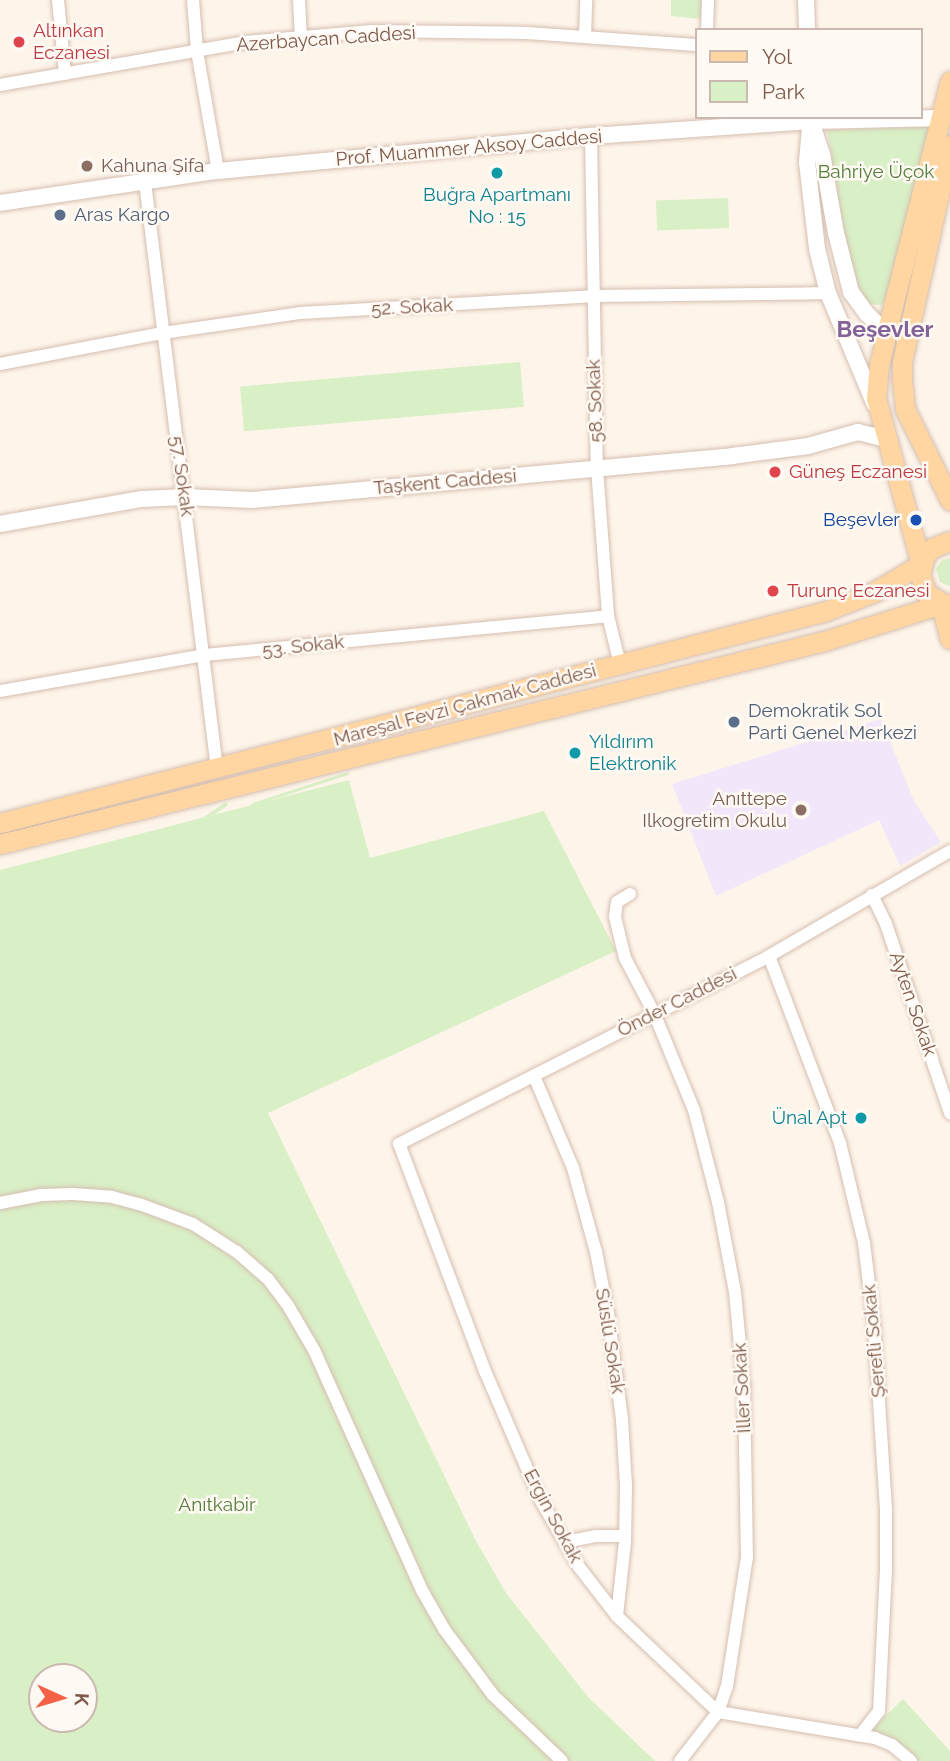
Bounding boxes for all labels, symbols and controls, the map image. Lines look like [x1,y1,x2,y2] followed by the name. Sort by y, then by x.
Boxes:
[33,20,110,64] place label: Altınkan Eczanesi
[236,21,416,57] street label: Azerbaycan Caddesi
[694,28,922,119] legend
[11,34,27,50] marker: Altınkan Eczanesi
[762,44,792,69] text: Yol
[762,79,805,104] text: Park
[334,125,604,171] street label: Prof. Muammer Aksoy Caddesi
[101,155,204,177] place label: Kahuna Şifa
[79,158,95,174] marker: Kahuna Şifa
[818,161,934,183] park label: Bahriye Üçok
[489,165,505,181] marker: Buğra Apartmanı No : 15
[423,184,571,228] place label: Buğra Apartmanı No : 15
[74,204,170,226] place label: Aras Kargo
[52,207,68,223] marker: Aras Kargo
[370,293,454,321] street label: 52. Sokak
[837,315,933,343] district label: Beşevler
[582,359,608,443] street label: 58. Sokak
[165,434,199,518] street label: 57. Sokak
[789,461,927,483] place label: Güneş Eczanesi
[373,464,517,500] street label: Taşkent Caddesi
[767,464,783,480] marker: Güneş Eczanesi
[823,509,900,531] place label: Beşevler
[906,510,926,530] marker: Beşevler
[787,580,930,602] place label: Turunç Eczanesi
[765,583,781,599] marker: Turunç Eczanesi
[261,630,345,662] street label: 53. Sokak
[331,659,599,751] street label: Mareşal Fevzi Çakmak Caddesi
[748,700,917,744] place label: Demokratik Sol Parti Genel Merkezi
[726,714,742,730] marker: Demokratik Sol Parti Genel Merkezi
[589,731,676,775] place label: Yıldırım Elektronik
[567,745,583,761] marker: Yıldırım Elektronik
[642,788,787,832] place label: Anıttepe Ilkogretim Okulu
[793,802,809,818] marker: Anıttepe Ilkogretim Okulu
[884,949,942,1059] street label: Ayten Sokak
[613,962,741,1042] street label: Önder Caddesi
[771,1107,847,1129] place label: Ünal Apt
[853,1110,869,1126] marker: Ünal Apt
[858,1283,890,1399] street label: Şerefli Sokak
[590,1287,630,1395] street label: Süslü Sokak
[728,1342,756,1434] street label: İller Sokak
[519,1465,587,1567] street label: Ergin Sokak
[178,1494,256,1516] park label: Anıtkabir
[28,1663,98,1733] north arrow
[71,1692,93,1706] text: K

